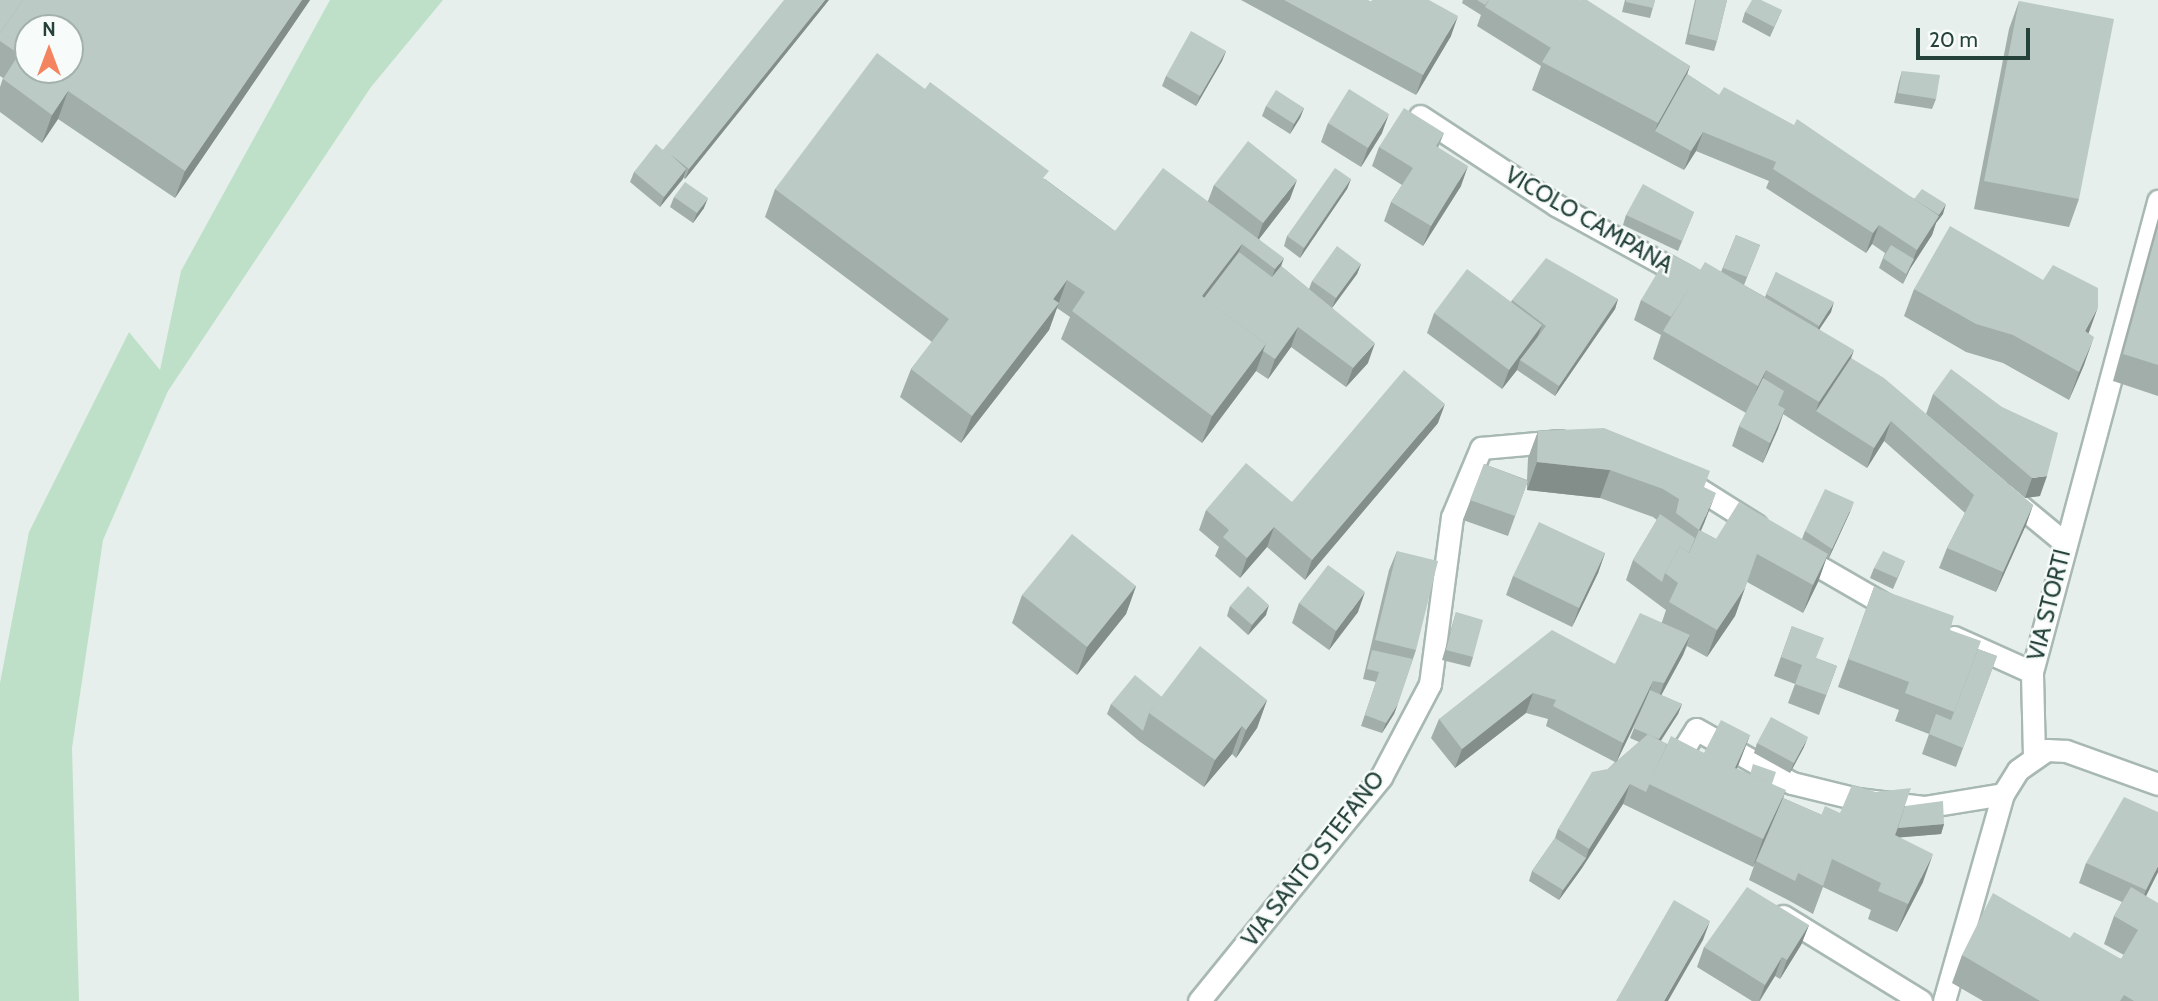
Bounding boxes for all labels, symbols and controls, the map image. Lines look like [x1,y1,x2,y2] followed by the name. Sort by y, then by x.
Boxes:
[14,14,84,84] north arrow
[1920,14,2034,58] scale bar
[42,18,56,41] text: N
[1929,27,1978,52] text: 20 m
[1500,161,1678,279] street label: VICOLO CAMPANA
[2022,546,2076,664] street label: VIA STORTI
[1236,766,1390,952] street label: VIA SANTO STEFANO

